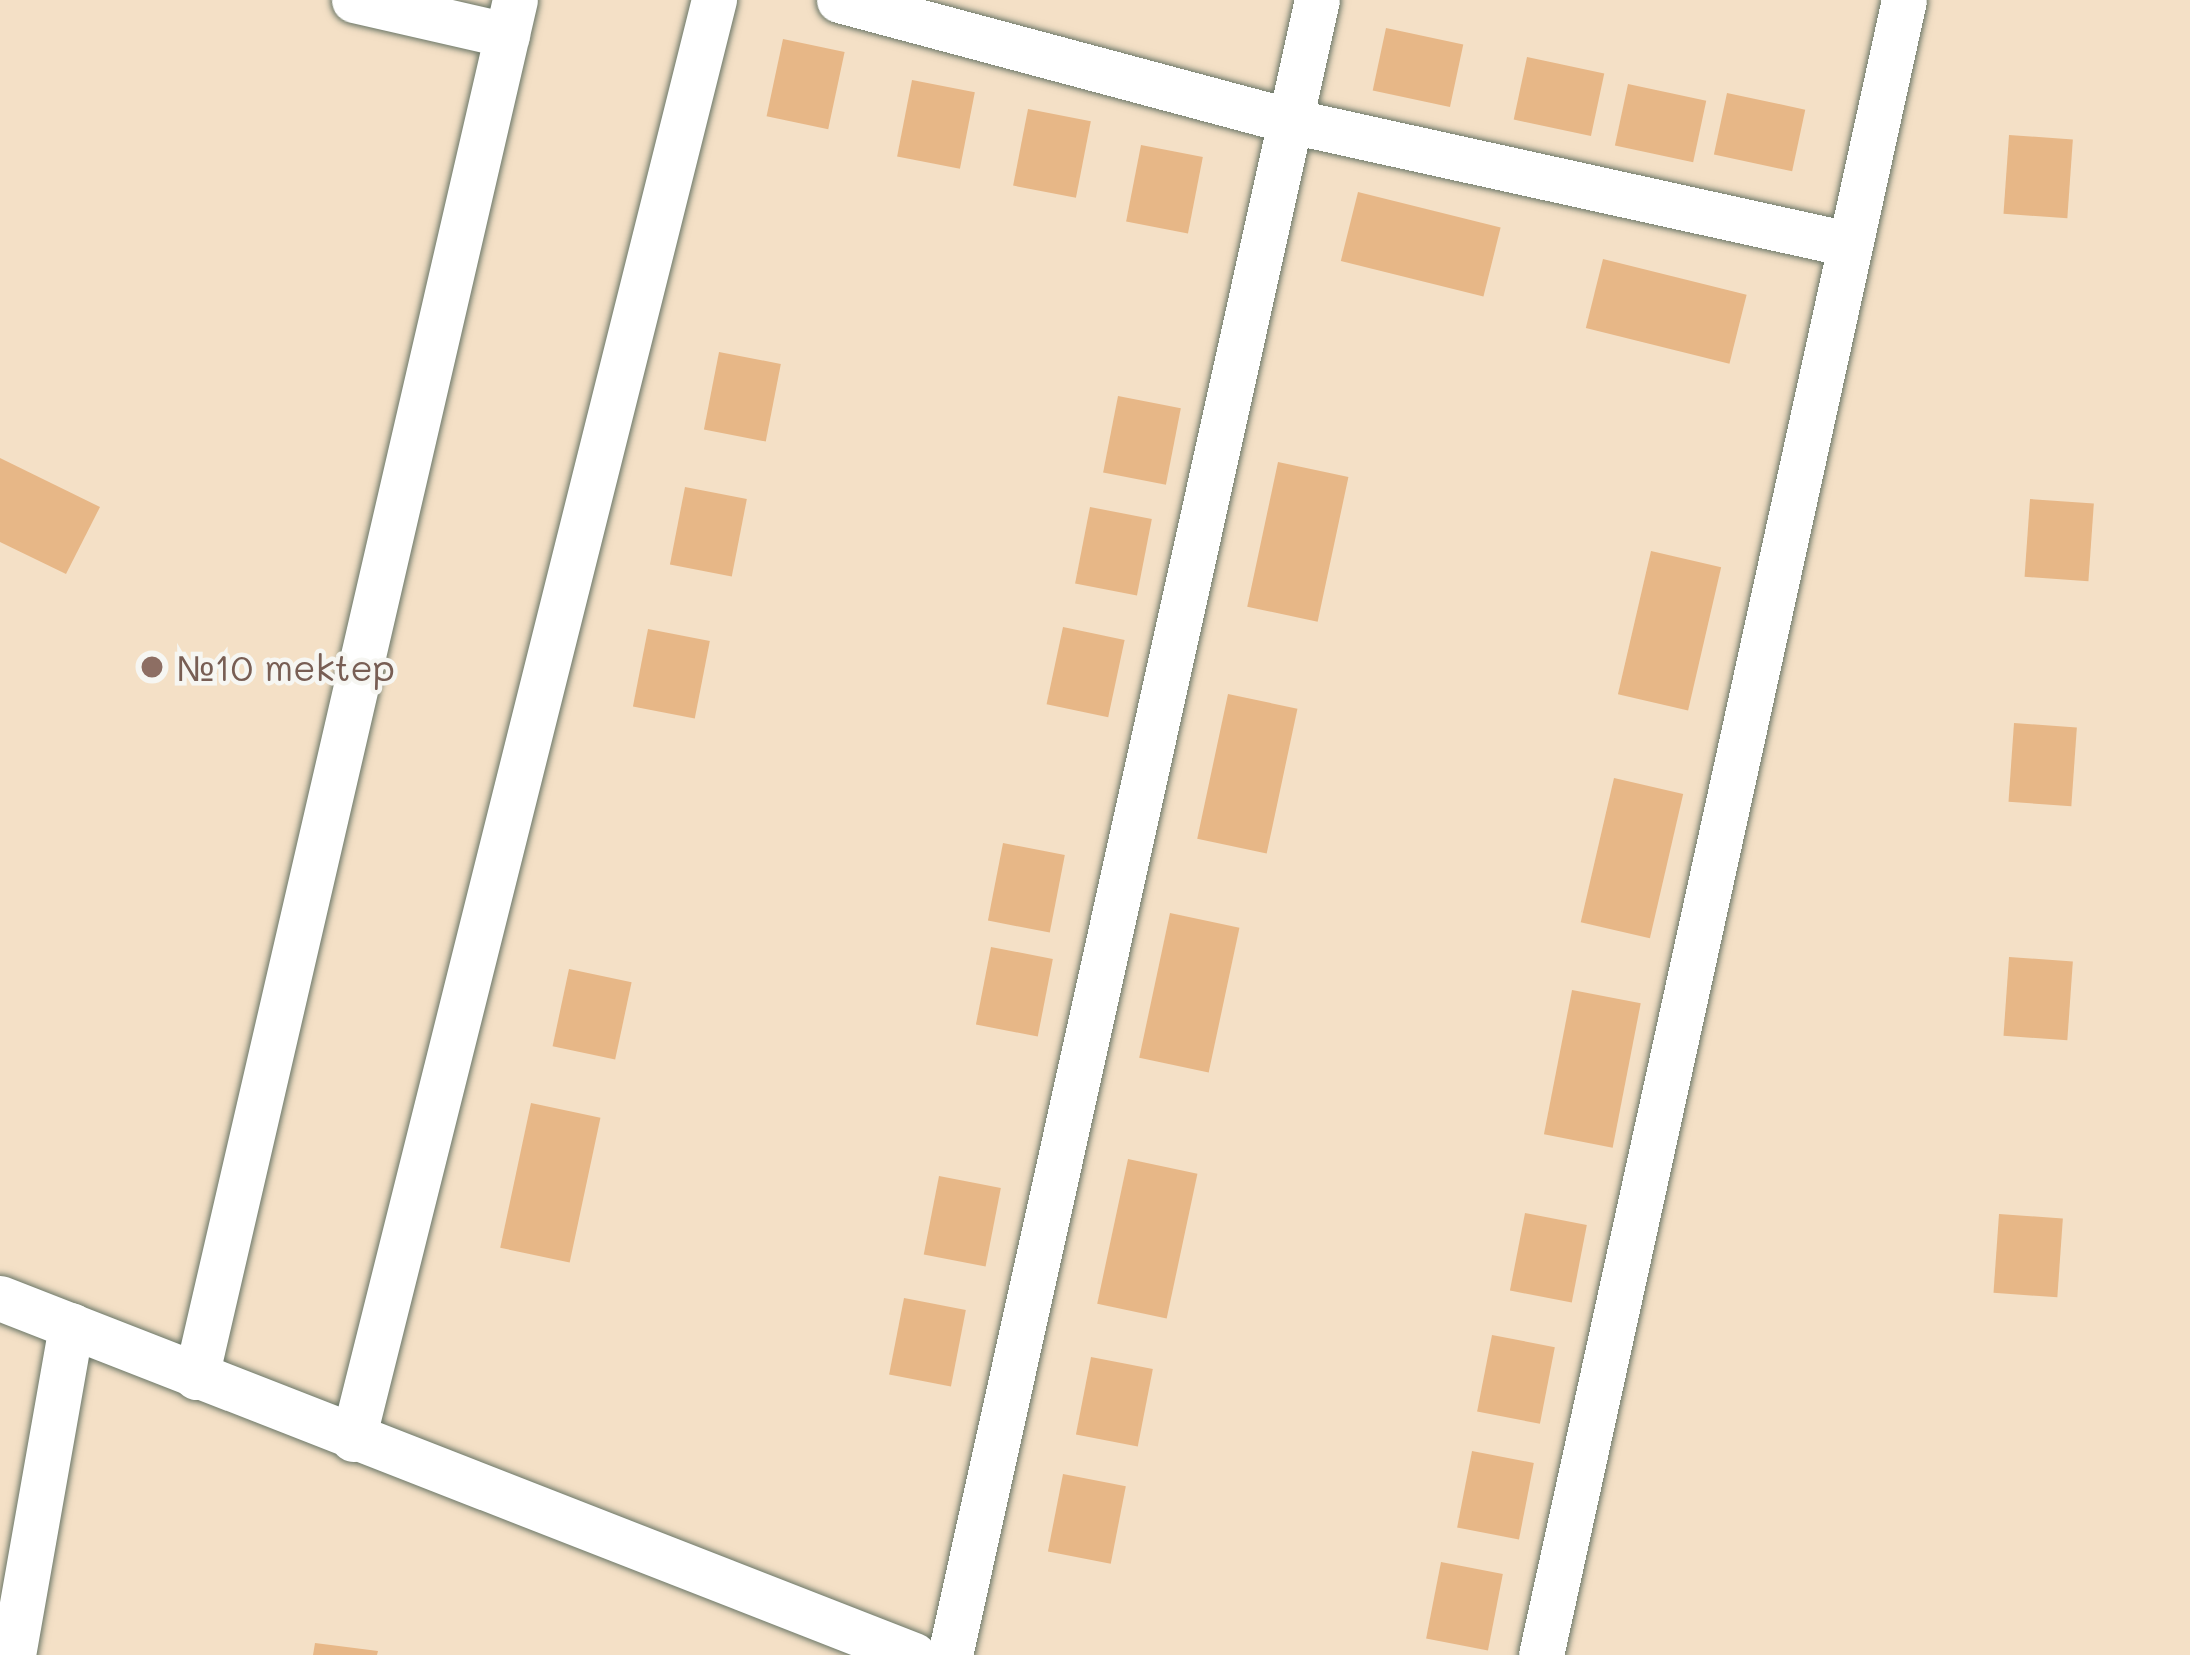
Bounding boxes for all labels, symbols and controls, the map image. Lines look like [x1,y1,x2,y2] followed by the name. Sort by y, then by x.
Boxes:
[176,645,395,689] place label: №10 mektep
[139,654,165,680] marker: №10 mektep

